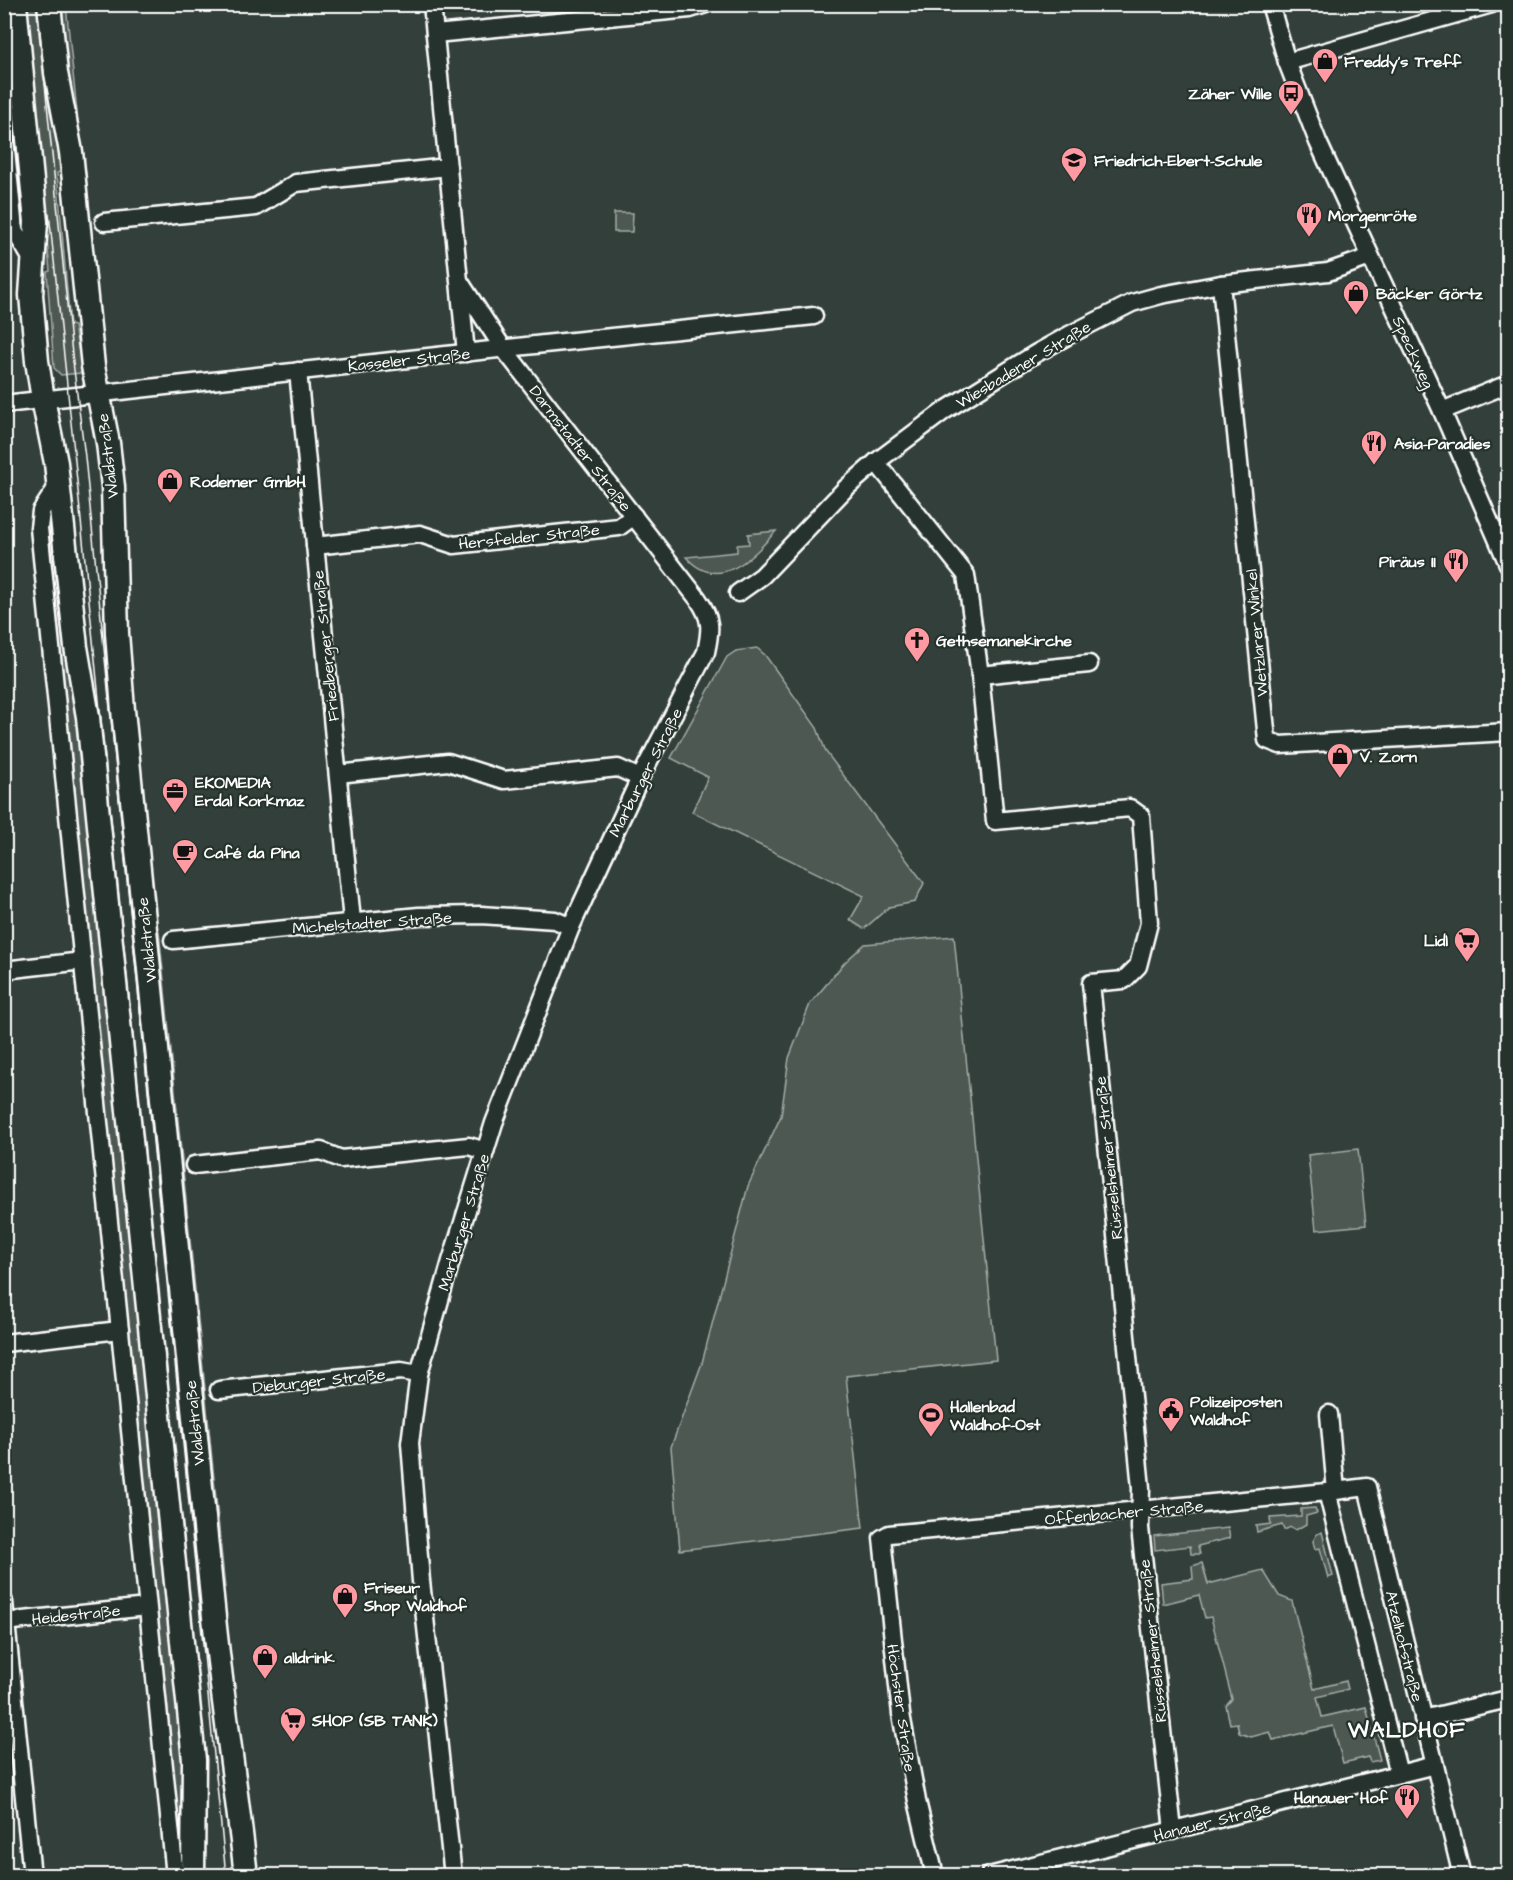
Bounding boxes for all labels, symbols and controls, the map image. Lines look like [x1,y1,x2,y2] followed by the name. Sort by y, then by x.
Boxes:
[1310,46,1340,84] shop icon: Freddy's Treff
[1344,51,1462,74] place label: Freddy's Treff
[1276,78,1306,116] bus stop icon: Zäher Wille
[1188,83,1272,105] place label: Zäher Wille
[1059,145,1089,183] school or university icon: Friedrich-Ebert-Schule
[1094,150,1263,172] place label: Friedrich-Ebert-Schule
[1294,200,1324,238] restaurant icon: Morgenröte
[1328,205,1417,229] place label: Morgenröte
[1341,278,1371,316] shop icon: Bäcker Görtz
[1376,283,1484,305] place label: Bäcker Görtz
[1386,313,1439,393] street label: Speckweg
[952,316,1095,414] street label: Wiesbadener Straße
[347,343,472,377] street label: Kasseler Straße
[524,381,637,517] street label: Darmstadter Straße
[92,412,124,500] street label: Waldstraße
[1359,428,1389,466] restaurant icon: Asia-Paradies
[1394,433,1490,455] place label: Asia-Paradies
[155,466,185,504] shop icon: Rodemer GmbH
[190,471,306,493] place label: Rodemer GmbH
[457,519,601,555] street label: Hersfelder Straße
[1441,546,1471,584] restaurant icon: Piräus II
[1379,551,1436,573] place label: Piräus II
[1240,568,1274,698] street label: Wetzlarer Winkel
[307,569,346,722] street label: Friedberger Straße
[902,625,932,663] church icon: Gethsemanekirche
[936,630,1072,652] place label: Gethsemanekirche
[604,704,689,841] street label: Marburger Straße
[1325,741,1355,779] shop icon: V. Zorn
[1359,746,1417,768] place label: V. Zorn
[195,772,306,812] place label: EKOMEDIA Erdal Korkmaz
[160,776,190,814] office icon: EKOMEDIA Erdal Korkmaz
[170,837,200,875] cafe icon: Café da Pina
[204,842,300,864] place label: Café da Pina
[132,896,162,984] street label: Waldstraße
[292,906,453,940] street label: Michelstadter Straße
[1452,925,1482,963] supermarket icon: Lidl
[1424,930,1448,952] place label: Lidl
[1089,1075,1128,1241] street label: Rüsselsheimer Straße
[433,1151,496,1294] street label: Marburger Straße
[252,1363,387,1400] street label: Dieburger Straße
[180,1379,210,1467] street label: Waldstraße
[1189,1391,1282,1431] place label: Polizeiposten Waldhof
[1156,1395,1186,1433] public building icon: Polizeiposten Waldhof
[949,1396,1041,1436] place label: Hallenbad Waldhof-Ost
[916,1400,946,1438] sports icon: Hallenbad Waldhof-Ost
[1044,1495,1205,1531] street label: Offenbacher Straße
[1133,1558,1172,1724] street label: Rüsselsheimer Straße
[363,1577,467,1617] place label: Friseur Shop Waldhof
[330,1581,360,1619] shop icon: Friseur Shop Waldhof
[1380,1588,1429,1704] street label: Atzelhofstraße
[31,1599,122,1631] street label: Heidestraße
[250,1642,280,1680] shop icon: alldrink
[881,1643,921,1774] street label: Höchster Straße
[283,1647,335,1669] place label: alldrink
[278,1705,308,1743] supermarket icon: SHOP (SB TANK)
[311,1710,438,1732] place label: SHOP (SB TANK)
[1347,1715,1466,1746] district label: WALDHOF
[1392,1782,1422,1820] restaurant icon: Hanauer Hof
[1294,1787,1389,1809] place label: Hanauer Hof
[1151,1797,1273,1847] street label: Hanauer Straße

